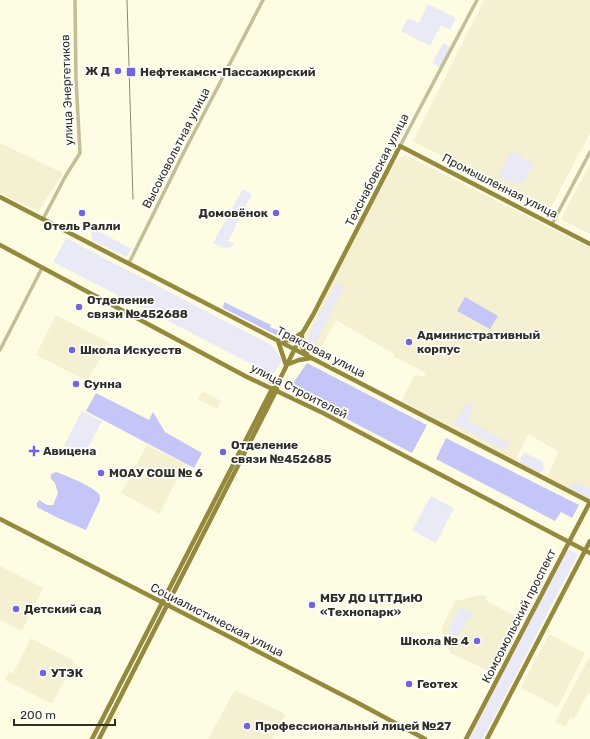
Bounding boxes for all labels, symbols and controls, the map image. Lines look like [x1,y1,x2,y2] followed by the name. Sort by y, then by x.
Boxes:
[58,34,76,146] street label: улица Энергетиков
[85,64,110,78] place label: Ж Д
[140,65,316,79] place label: Нефтекамск-Пассажирский
[113,66,123,76] marker: Ж Д
[125,66,137,78] marker: Нефтекамск-Пассажирский
[139,85,213,211] street label: Высоковольтная улица
[342,111,412,229] street label: Техснабовская улица
[440,151,560,221] street label: Промышленная улица
[199,206,269,220] place label: Домовёнок
[77,208,87,218] marker: Отель Ралли
[271,208,281,218] marker: Домовёнок
[44,219,121,233] place label: Отель Ралли
[87,293,188,321] place label: Отделение связи №452688
[74,302,84,312] marker: Отделение связи №452688
[274,324,368,380] street label: Трактовая улица
[417,328,540,356] place label: Административный корпус
[404,337,414,347] marker: Административный корпус
[80,343,182,357] place label: Школа Искусств
[67,345,77,355] marker: Школа Искусств
[248,361,350,421] street label: улица Строителей
[84,377,122,391] place label: Сунна
[71,379,81,389] marker: Сунна
[231,438,332,466] place label: Отделение связи №452685
[43,444,96,458] place label: Авицена
[28,445,40,457] marker: Авицена
[218,447,228,457] marker: Отделение связи №452685
[109,466,203,480] place label: МОАУ СОШ № 6
[96,468,106,478] marker: МОАУ СОШ № 6
[479,547,559,685] street label: Комсомольский проспект
[148,580,286,660] street label: Социалистическая улица
[320,591,423,619] place label: МБУ ДО ЦТТДиЮ «Технопарк»
[307,600,317,610] marker: МБУ ДО ЦТТДиЮ «Технопарк»
[24,602,101,616] place label: Детский сад
[11,604,21,614] marker: Детский сад
[400,634,469,648] place label: Школа № 4
[472,636,482,646] marker: Школа № 4
[51,666,84,680] place label: УТЭК
[38,668,48,678] marker: УТЭК
[417,677,458,691] place label: Геотех
[404,679,414,689] marker: Геотех
[14,701,115,727] scale bar
[20,708,56,722] text: 200 m
[255,719,451,733] place label: Профессиональный лицей №27
[242,721,252,731] marker: Профессиональный лицей №27

